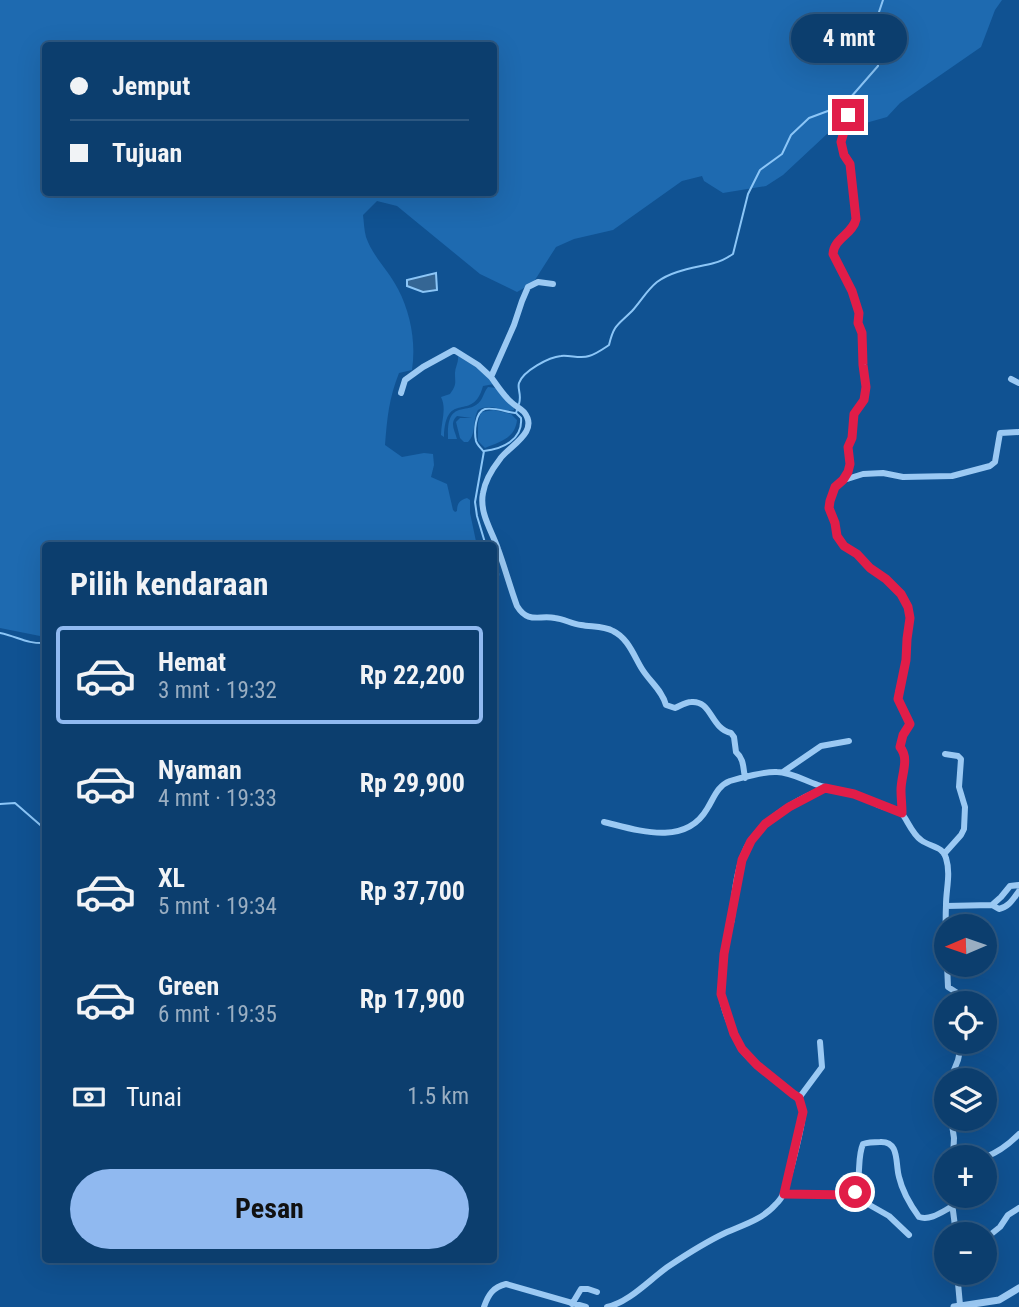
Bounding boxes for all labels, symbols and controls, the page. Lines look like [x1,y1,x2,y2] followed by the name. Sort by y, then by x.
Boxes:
[790,13,906,62] callout: 4 mnt
[823,25,875,52] text: 4 mnt
[112,71,190,101] text: Jemput
[832,99,864,131] route end
[112,138,182,168] text: Tujuan
[70,565,269,603] text: Pilih kendaraan
[74,644,137,707] icon: car
[158,647,226,677] text: Hemat
[360,660,465,690] text: Rp 22,200
[158,677,277,704] text: 3 mnt · 19:32
[74,752,137,815] icon: car
[158,755,242,785] text: Nyaman
[360,768,465,798] text: Rp 29,900
[158,785,277,812] text: 4 mnt · 19:33
[74,860,137,923] icon: car
[158,863,185,893] text: XL
[360,876,465,906] text: Rp 37,700
[158,893,277,920] text: 5 mnt · 19:34
[934,914,998,976] north arrow
[934,914,997,1285] map controls
[74,968,137,1031] icon: car
[158,971,219,1001] text: Green
[360,984,465,1014] text: Rp 17,900
[934,991,997,1054] button: locate
[158,1001,277,1028] text: 6 mnt · 19:35
[934,1068,997,1131] button: layers
[70,1078,108,1116] icon: cash
[126,1082,182,1112] text: Tunai
[407,1083,469,1110] text: 1.5 km
[934,1145,997,1208] button: +
[70,1169,469,1249] button: Pesan
[839,1176,871,1208] route start
[934,1222,997,1285] button: −

